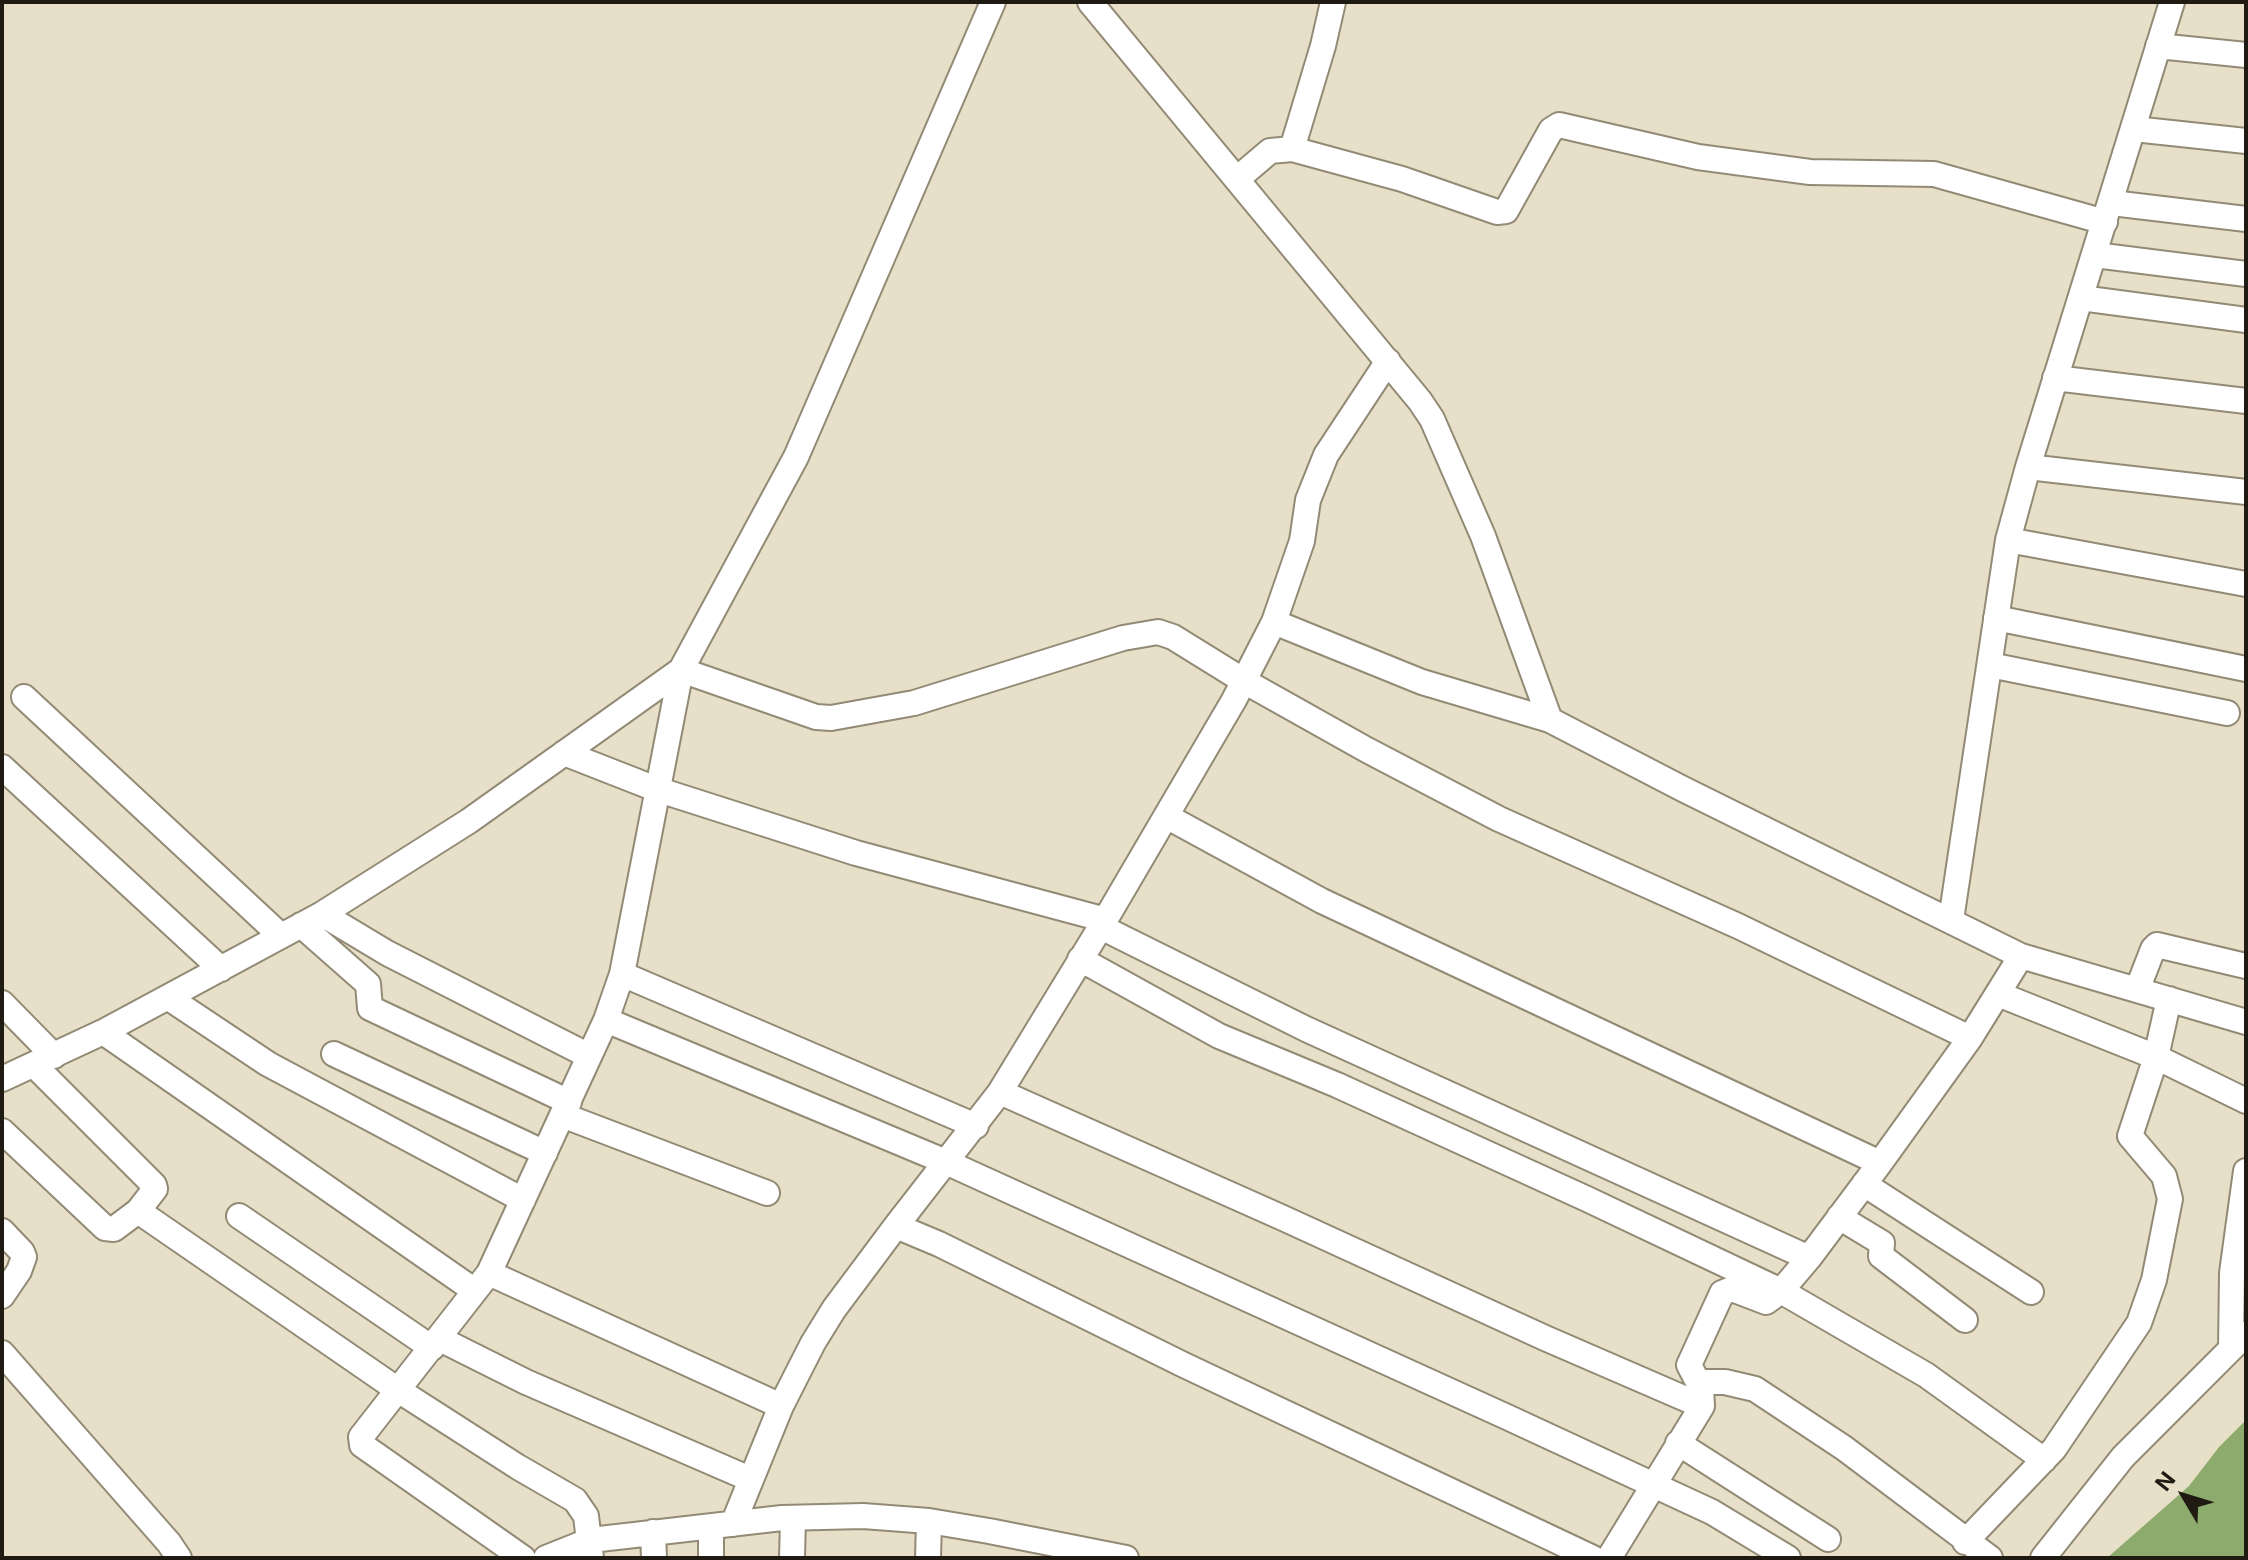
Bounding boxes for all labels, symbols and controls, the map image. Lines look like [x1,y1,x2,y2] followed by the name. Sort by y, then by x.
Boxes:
[2144,1456,2224,1536] north arrow
[2150,1467,2180,1496] text: N

